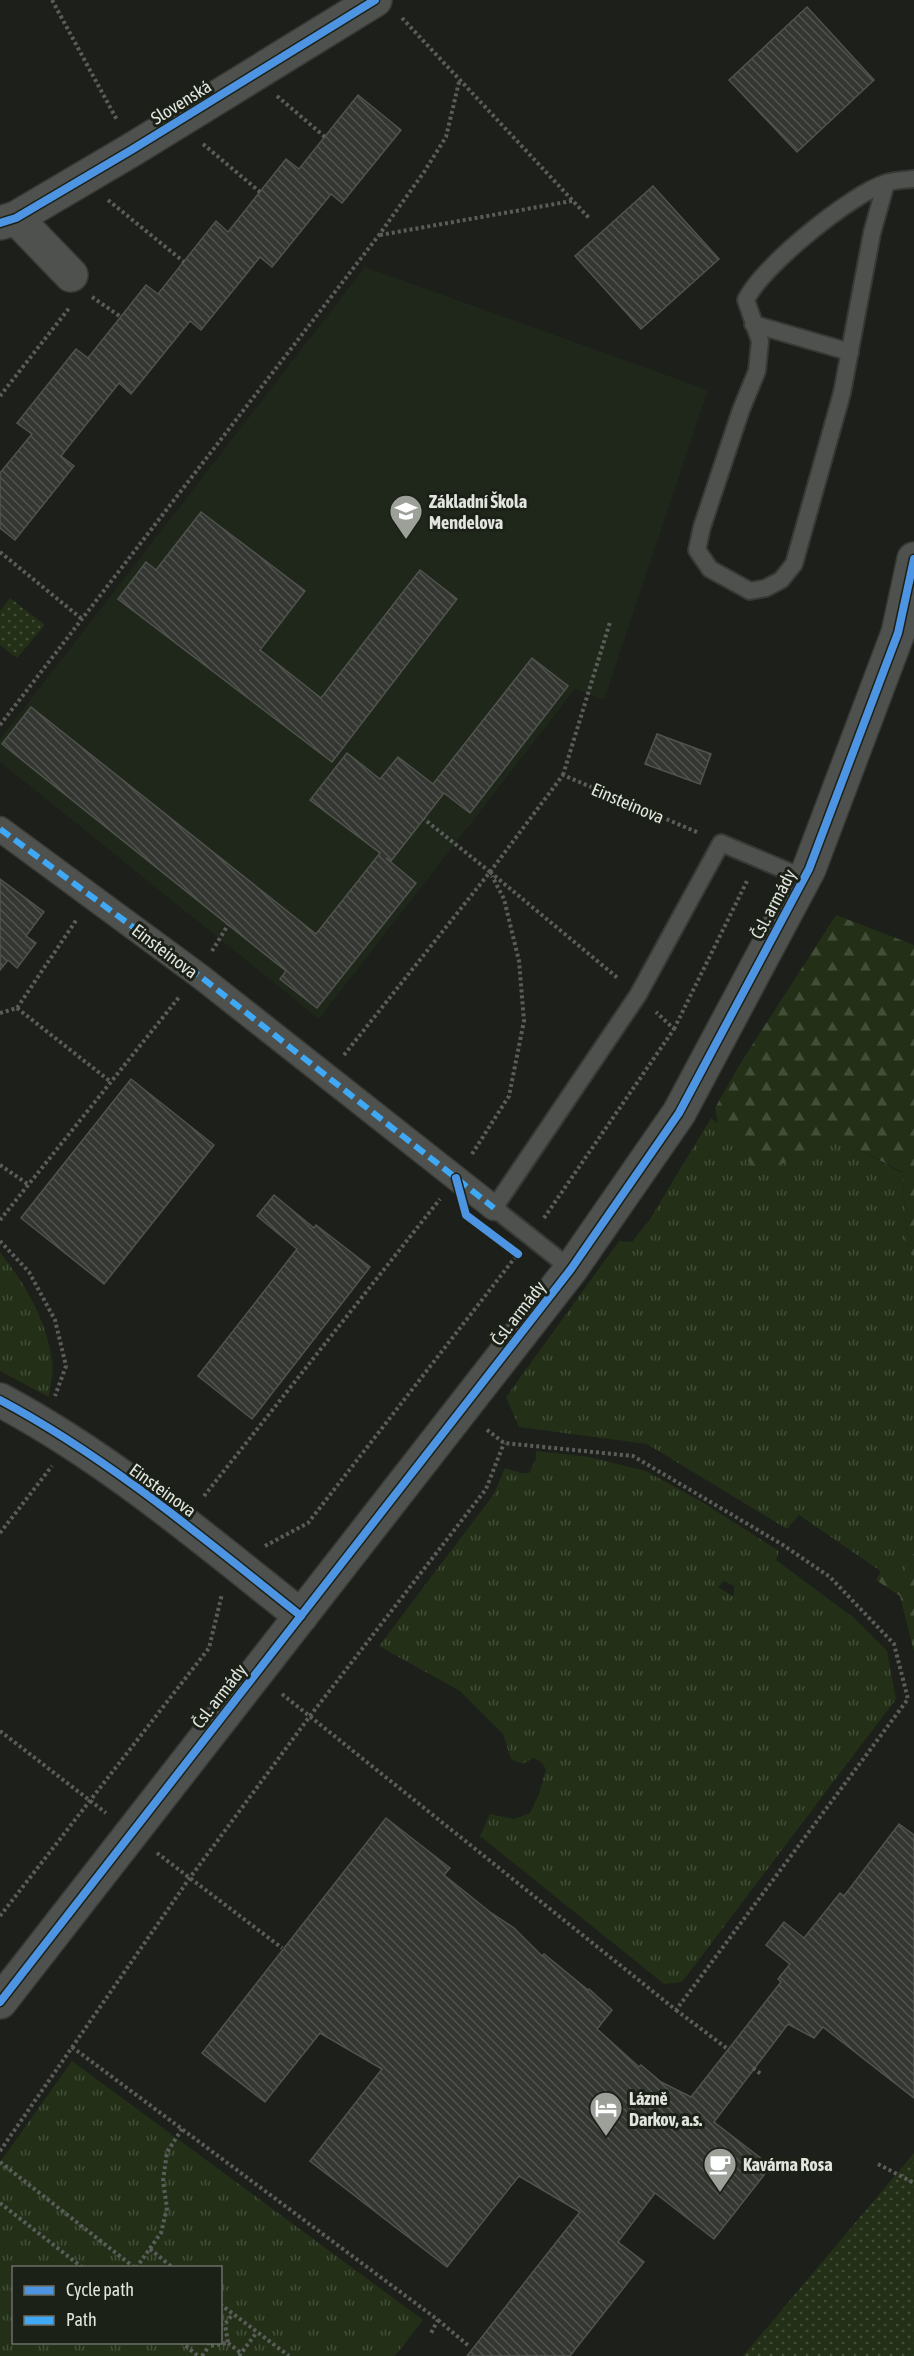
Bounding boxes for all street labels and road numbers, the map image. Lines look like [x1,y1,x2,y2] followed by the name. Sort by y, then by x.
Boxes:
[147,75,215,129] street label: Slovenská
[589,778,667,828] street label: Einsteinova
[746,866,800,942] street label: Čsl. armády
[128,919,202,983] street label: Einsteinova
[486,1277,550,1349] street label: Čsl. armády
[126,1459,200,1521] street label: Einsteinova
[187,1660,251,1732] street label: Čsl. armády

